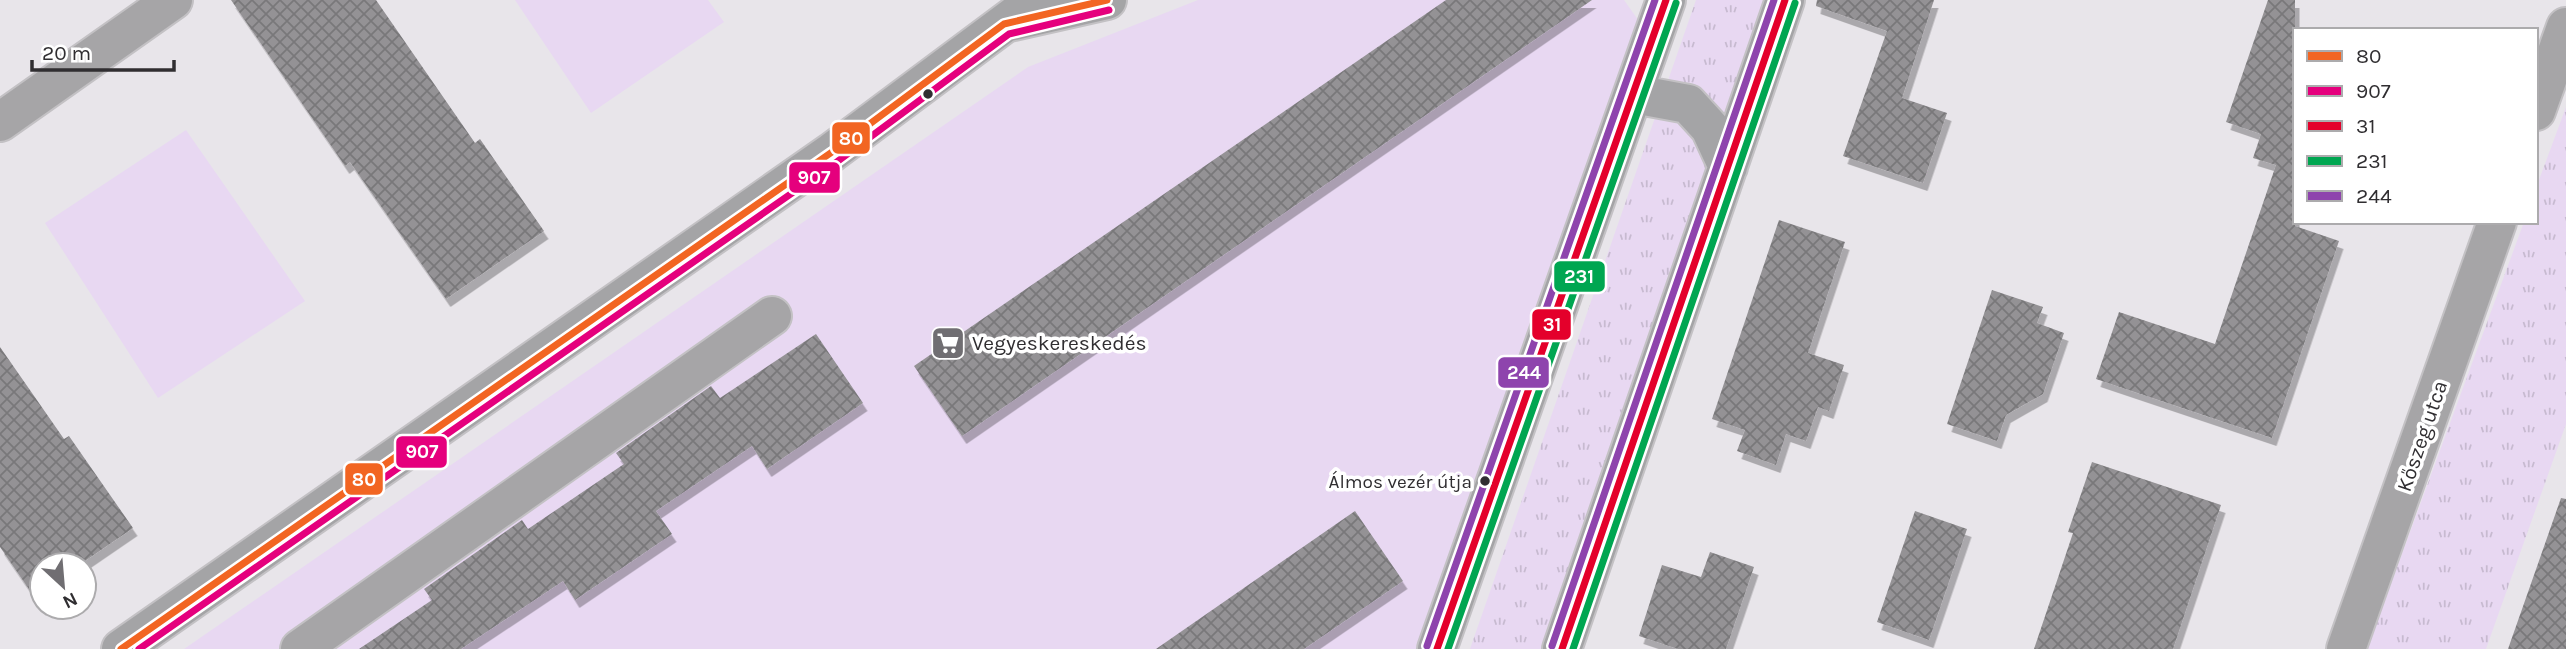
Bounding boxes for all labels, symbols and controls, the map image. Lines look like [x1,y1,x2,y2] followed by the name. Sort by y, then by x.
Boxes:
[32,28,173,72] scale bar
[2293,28,2538,224] legend
[42,41,91,65] text: 20 m
[2356,44,2381,68] text: 80
[2356,79,2391,103] text: 907
[921,87,935,101] unlabelled marker
[2356,114,2375,138] text: 31
[831,121,871,155] line badge: 80
[839,128,863,150] text: 80
[2356,149,2388,173] text: 231
[788,161,841,194] line badge: 907
[797,167,831,189] text: 907
[2356,184,2392,208] text: 244
[1553,260,1606,293] line badge: 231
[1564,266,1594,288] text: 231
[1531,308,1572,341] line badge: 31
[1543,314,1561,336] text: 31
[929,324,967,362] supermarket icon: Vegyeskereskedés
[972,331,1147,355] place label: Vegyeskereskedés
[1497,356,1550,389] line badge: 244
[1507,362,1542,384] text: 244
[2392,377,2452,495] street label: Kőszeg utca
[395,435,448,469] line badge: 907
[405,441,439,463] text: 907
[344,462,384,496] line badge: 80
[352,469,376,491] text: 80
[1329,470,1472,493] place label: Álmos vezér útja
[1478,474,1492,488] marker: Álmos vezér útja
[28,551,98,621] north arrow
[59,588,81,613] text: N

